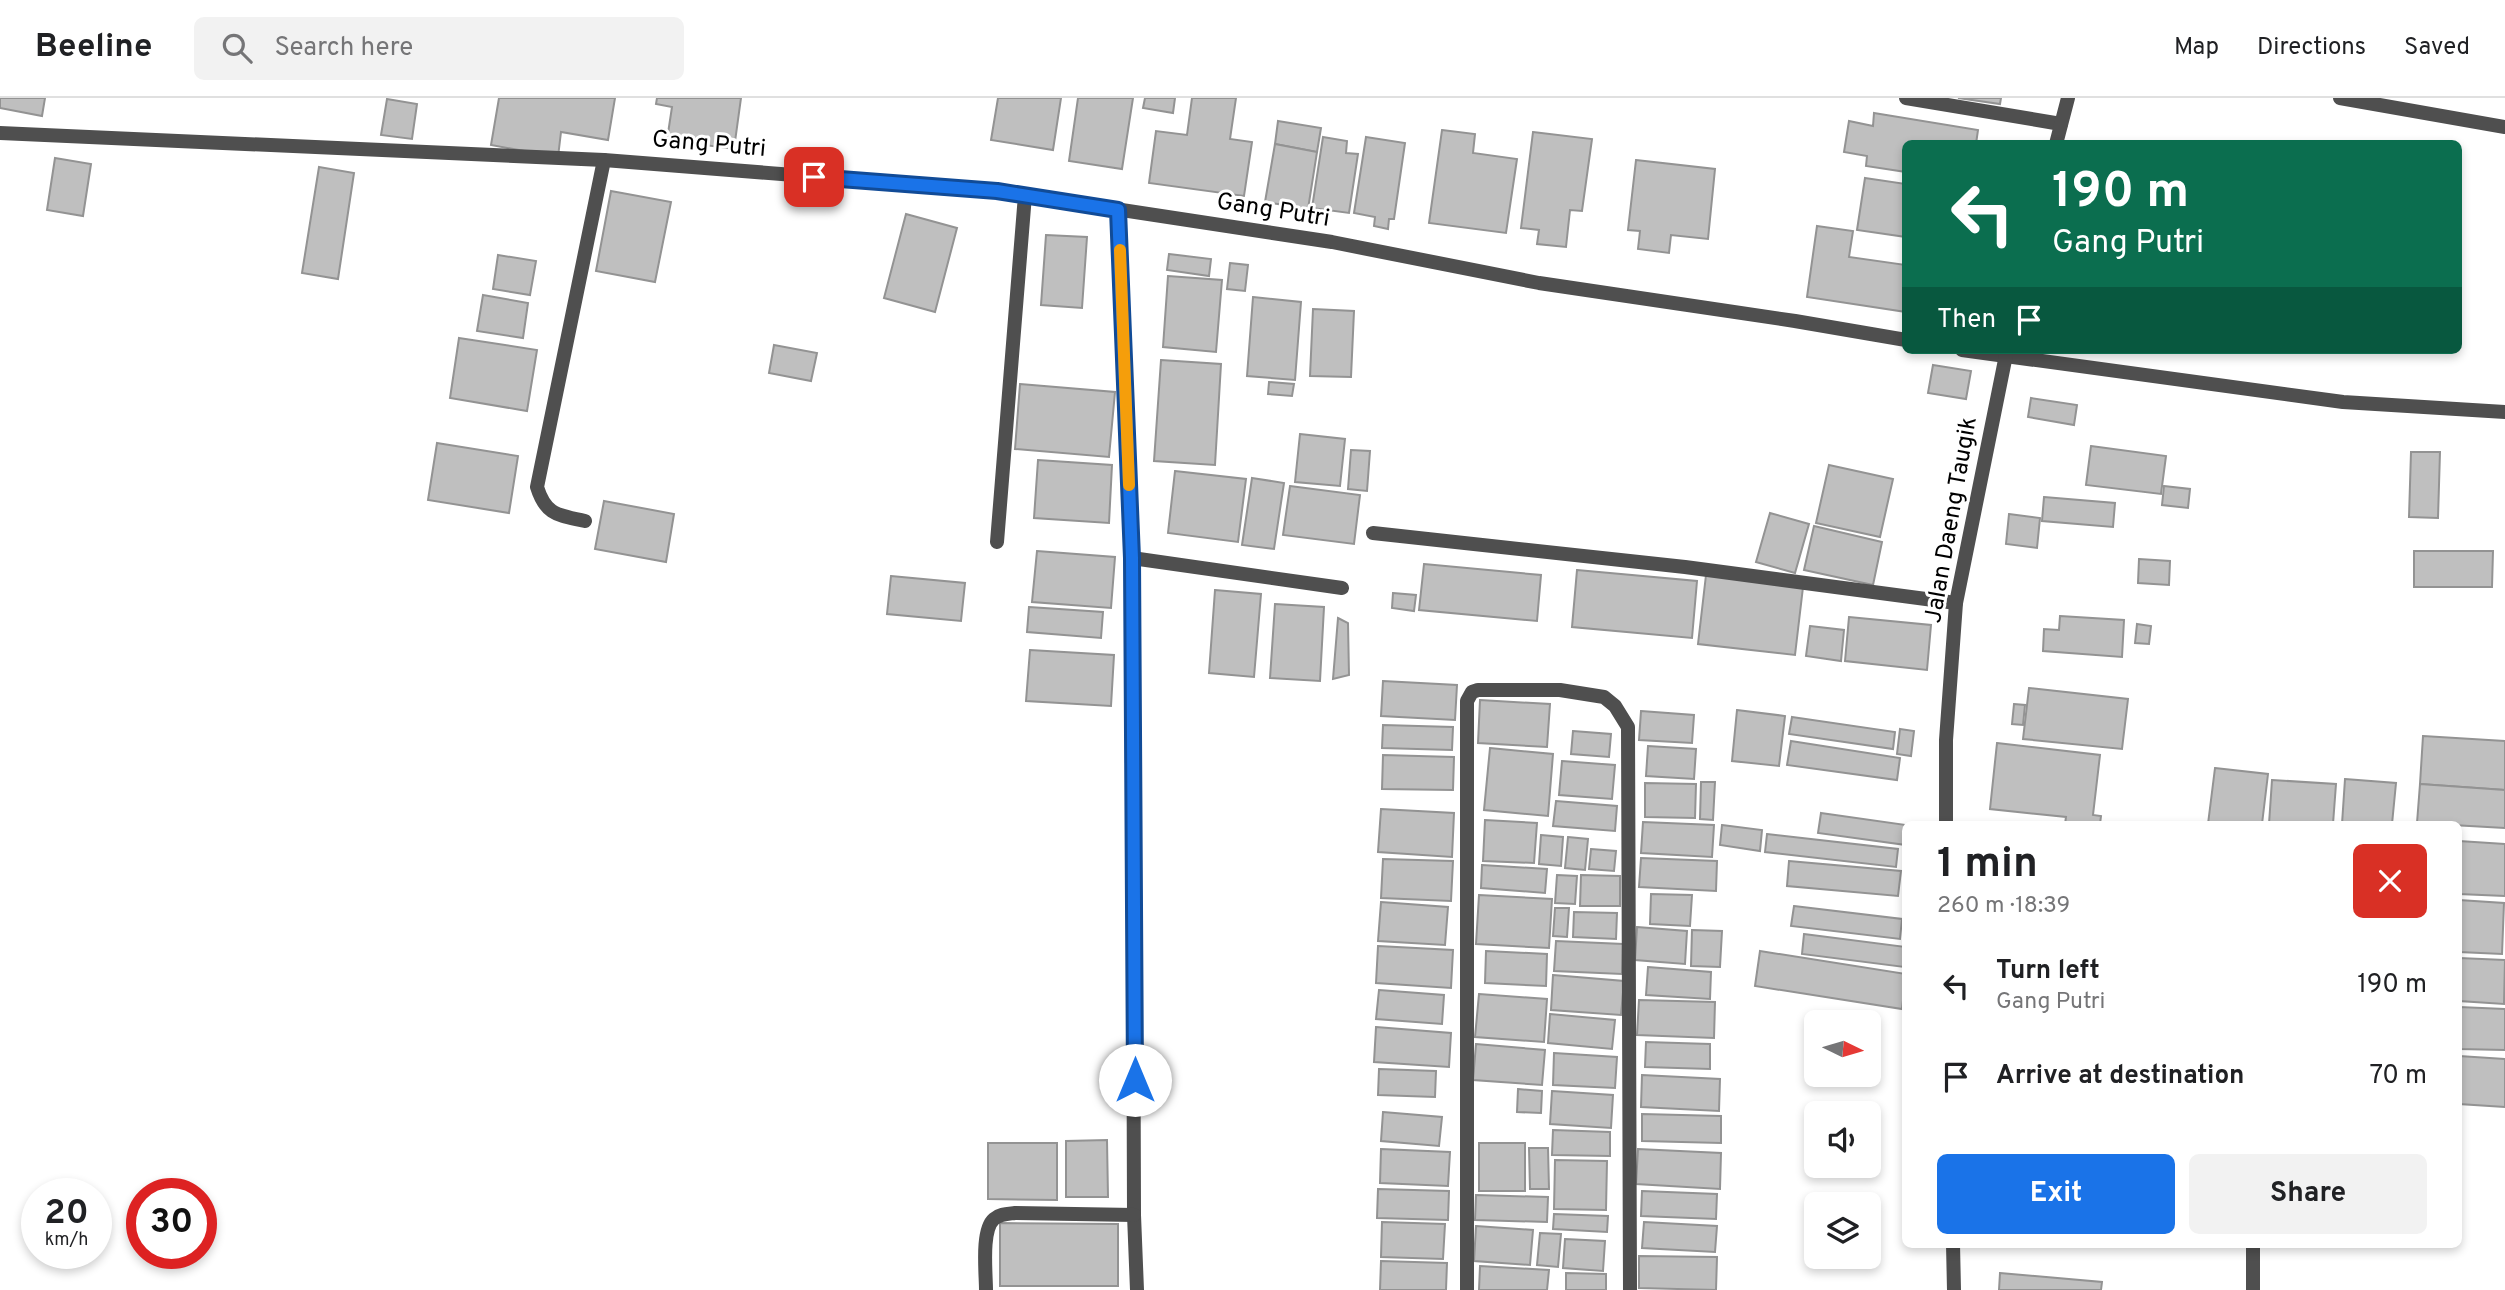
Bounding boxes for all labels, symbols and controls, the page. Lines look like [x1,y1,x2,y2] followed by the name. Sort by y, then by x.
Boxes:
[194,17,684,80] search box
[35,27,152,69] text: Beeline
[218,29,256,67] icon: search
[274,32,413,65] text: Search here
[2174,33,2219,63] text: Map
[2257,33,2366,63] text: Directions
[2404,33,2470,63] text: Saved
[651,125,767,165] street label: Gang Putri
[784,147,844,207] pin
[795,158,833,196] icon: arrive
[2052,163,2189,225] text: 190 m
[1937,168,2028,259] icon: left
[1214,187,1332,235] street label: Gang Putri
[2052,224,2204,264] text: Gang Putri
[2010,301,2048,339] icon: arrive
[1937,304,1996,337] text: Then
[1919,414,1985,626] street label: Jalan Daeng Taugik
[1937,839,2038,892] text: 1 min
[2353,844,2427,918] button: close
[1937,892,2070,921] text: 260 m · 18:39
[1996,955,2100,988] text: Turn left
[1937,967,1975,1005] icon: left
[2357,969,2427,1002] text: 190 m
[1996,988,2105,1017] text: Gang Putri
[1804,1010,1881,1087] north arrow
[1804,1010,1881,1269] map controls
[1098,1043,1172,1117] position arrow
[1937,1058,1975,1096] icon: arrive
[1996,1060,2244,1093] text: Arrive at destination
[2369,1060,2427,1093] text: 70 m
[1804,1101,1881,1178] button: sound
[1937,1154,2175,1234] button: Exit
[2189,1154,2427,1234] button: Share
[126,1178,217,1269] speed limit sign: 30
[44,1192,89,1236] text: 20
[1804,1192,1881,1269] button: layers
[45,1229,88,1252] text: km/h

